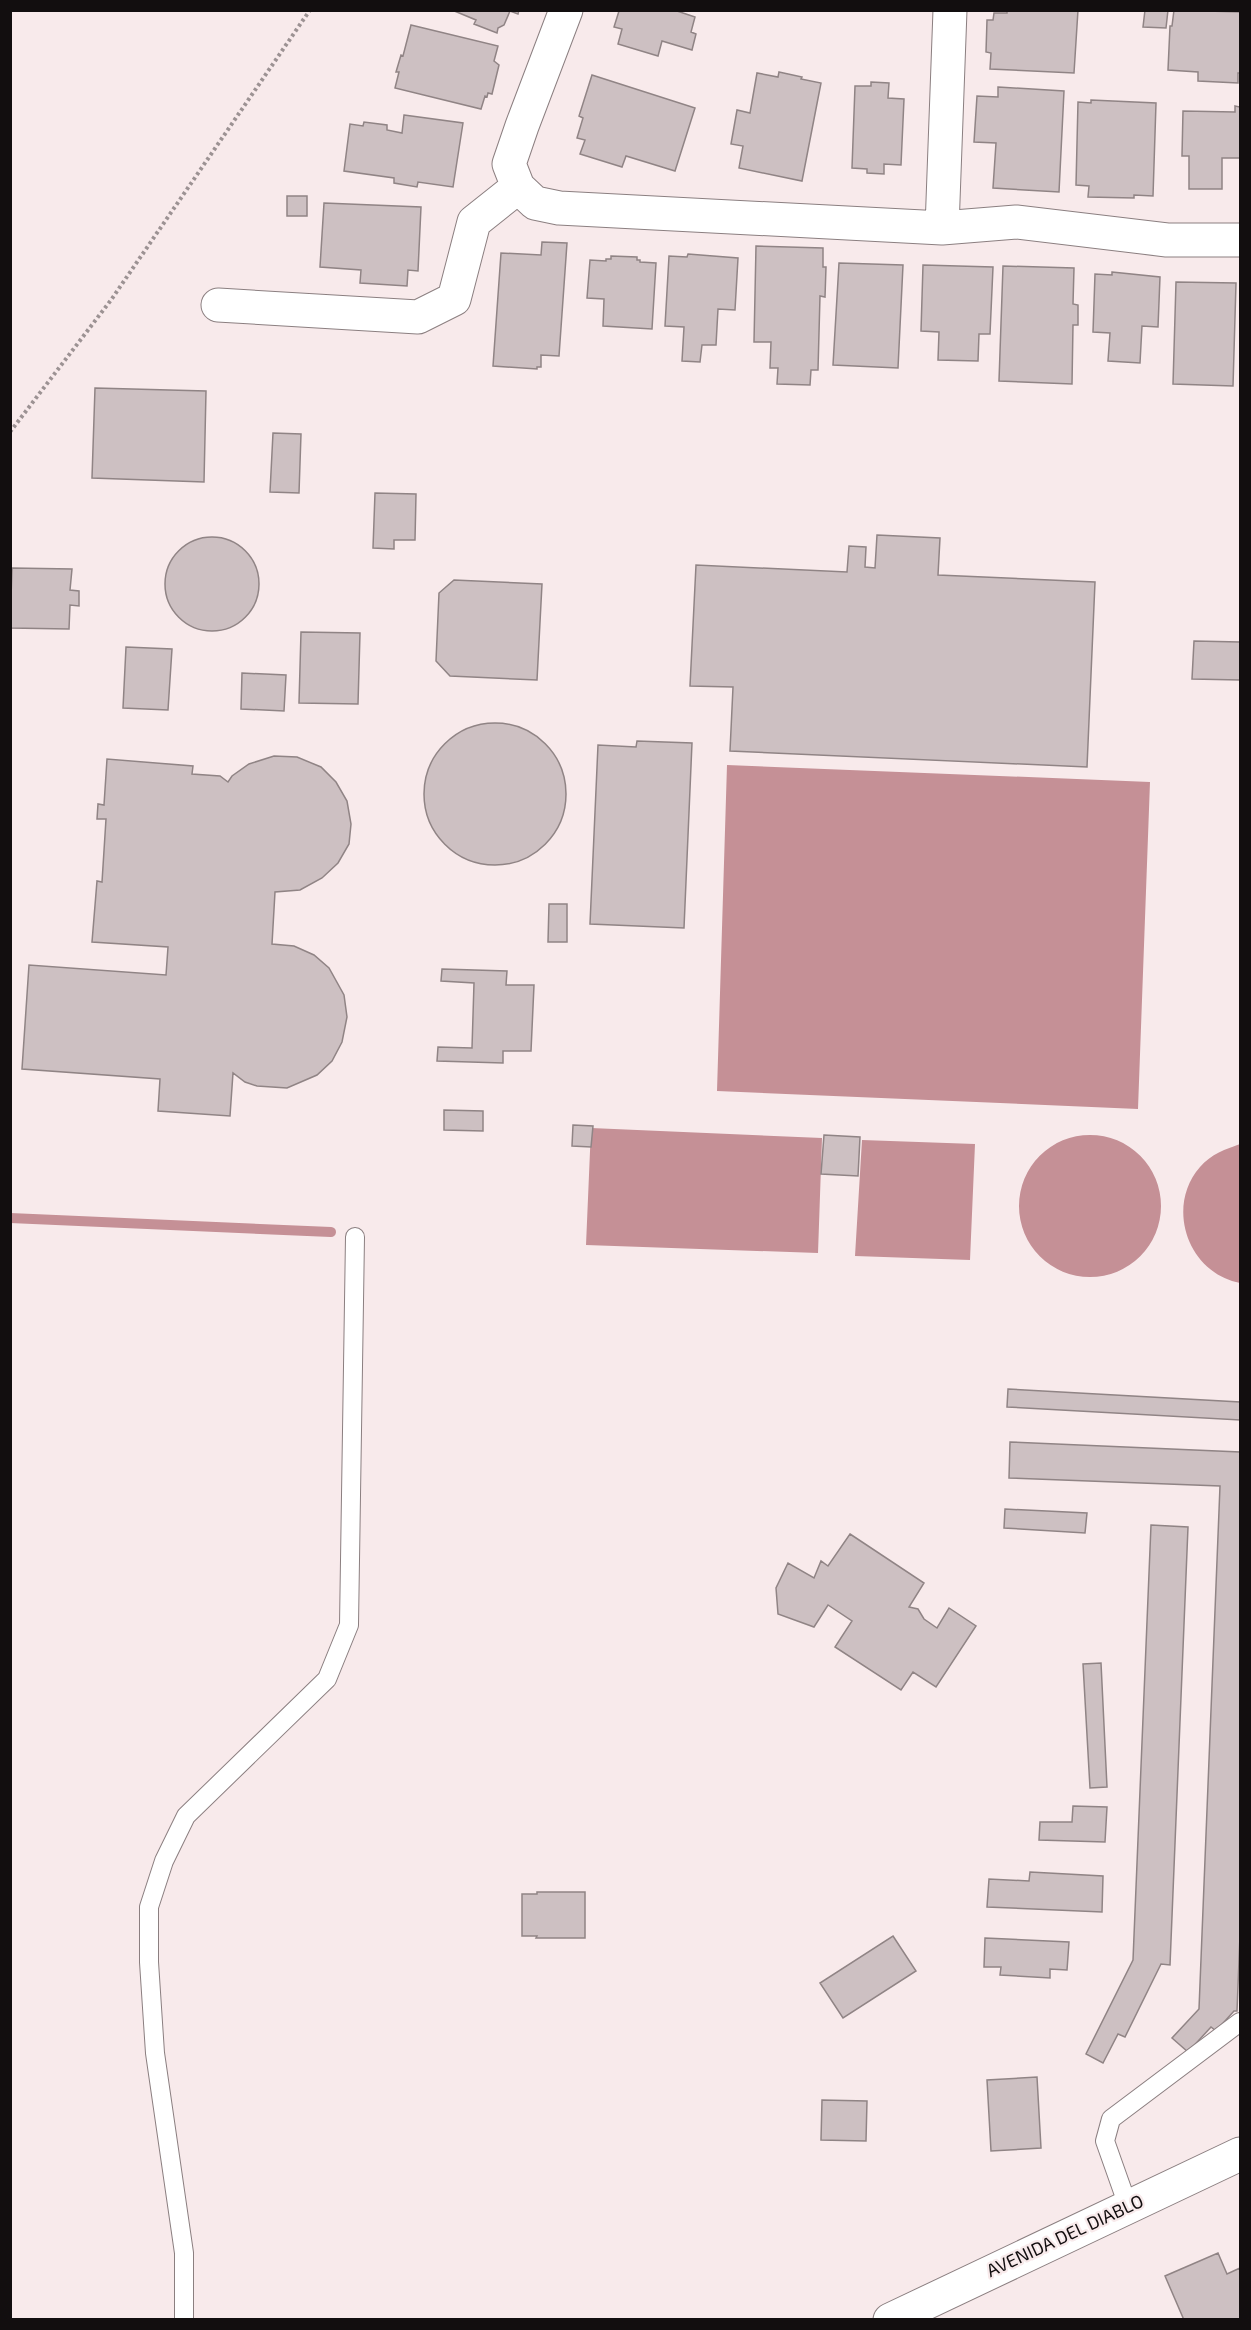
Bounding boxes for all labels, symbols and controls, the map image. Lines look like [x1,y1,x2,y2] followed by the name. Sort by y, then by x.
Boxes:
[983,2189,1147,2281] street label: AVENIDA DEL DIABLO

